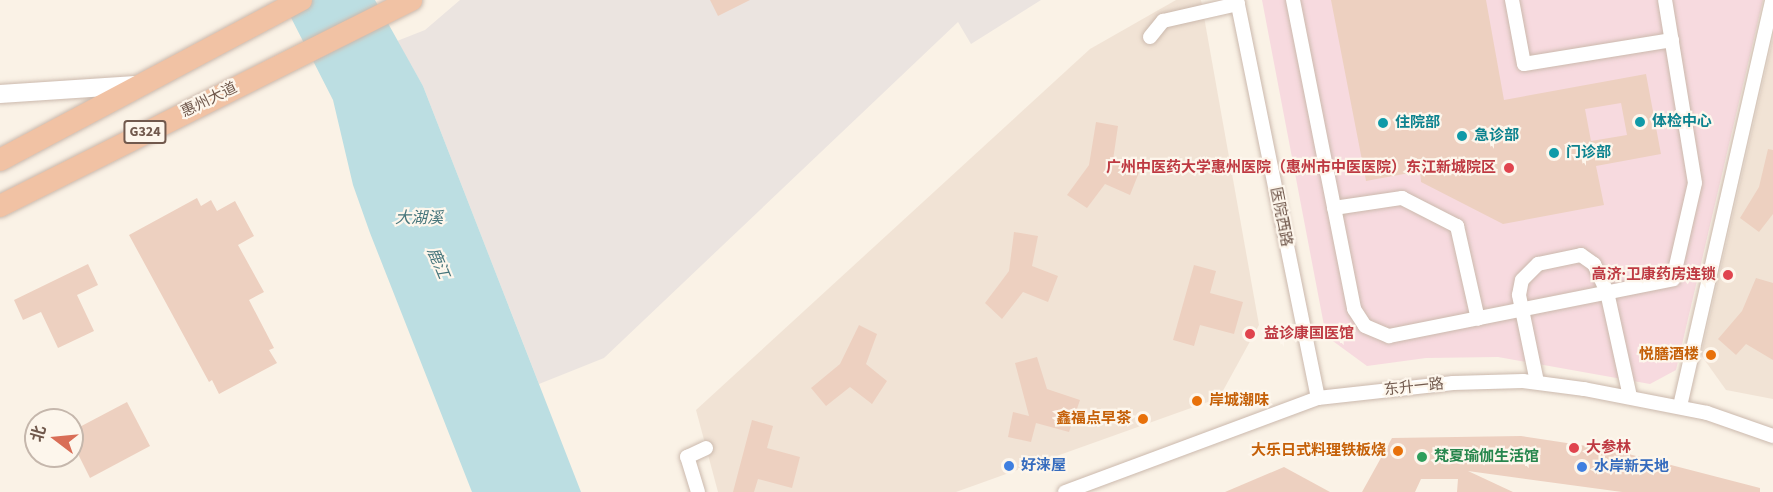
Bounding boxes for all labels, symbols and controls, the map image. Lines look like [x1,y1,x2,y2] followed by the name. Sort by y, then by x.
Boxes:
[178,79,240,121] street label: 惠州大道
[1652,113,1712,131] place label: 体检中心
[1395,114,1440,132] place label: 住院部
[1633,115,1647,129] marker: 体检中心
[1376,116,1390,130] marker: 住院部
[122,121,168,143] road number: G324
[1474,127,1519,145] place label: 急诊部
[1455,129,1469,143] marker: 急诊部
[1566,144,1611,162] place label: 门诊部
[1547,146,1561,160] marker: 门诊部
[1106,159,1496,177] place label: 广州中医药大学惠州医院（惠州市中医医院）东江新城院区
[1500,159,1518,177] marker: 广州中医药大学惠州医院（惠州市中医医院）东江新城院区
[1266,186,1296,248] street label: 医院西路
[395,208,443,228] water label: 大湖溪
[423,245,453,281] water label: 鹿江
[1592,266,1716,284] place label: 高济·卫康药房连锁
[1721,268,1735,282] marker: 高济·卫康药房连锁
[1241,325,1259,343] marker: 益诊康国医馆
[1264,325,1354,343] place label: 益诊康国医馆
[1639,346,1699,364] place label: 悦膳酒楼
[1704,348,1718,362] marker: 悦膳酒楼
[1383,375,1445,399] street label: 东升一路
[1209,392,1269,410] place label: 岸城潮味
[1190,394,1204,408] marker: 岸城潮味
[24,408,84,468] north arrow
[1056,410,1131,428] place label: 鑫福点早茶
[1136,412,1150,426] marker: 鑫福点早茶
[26,423,51,444] text: 北
[1586,439,1631,457] place label: 大参林
[1567,441,1581,455] marker: 大参林
[1251,442,1386,460] place label: 大乐日式料理铁板烧
[1391,444,1405,458] marker: 大乐日式料理铁板烧
[1434,448,1539,466] place label: 梵夏瑜伽生活馆
[1415,450,1429,464] marker: 梵夏瑜伽生活馆
[1021,457,1066,475] place label: 好涞屋
[1594,458,1669,476] place label: 水岸新天地
[1002,459,1016,473] marker: 好涞屋
[1575,460,1589,474] marker: 水岸新天地

